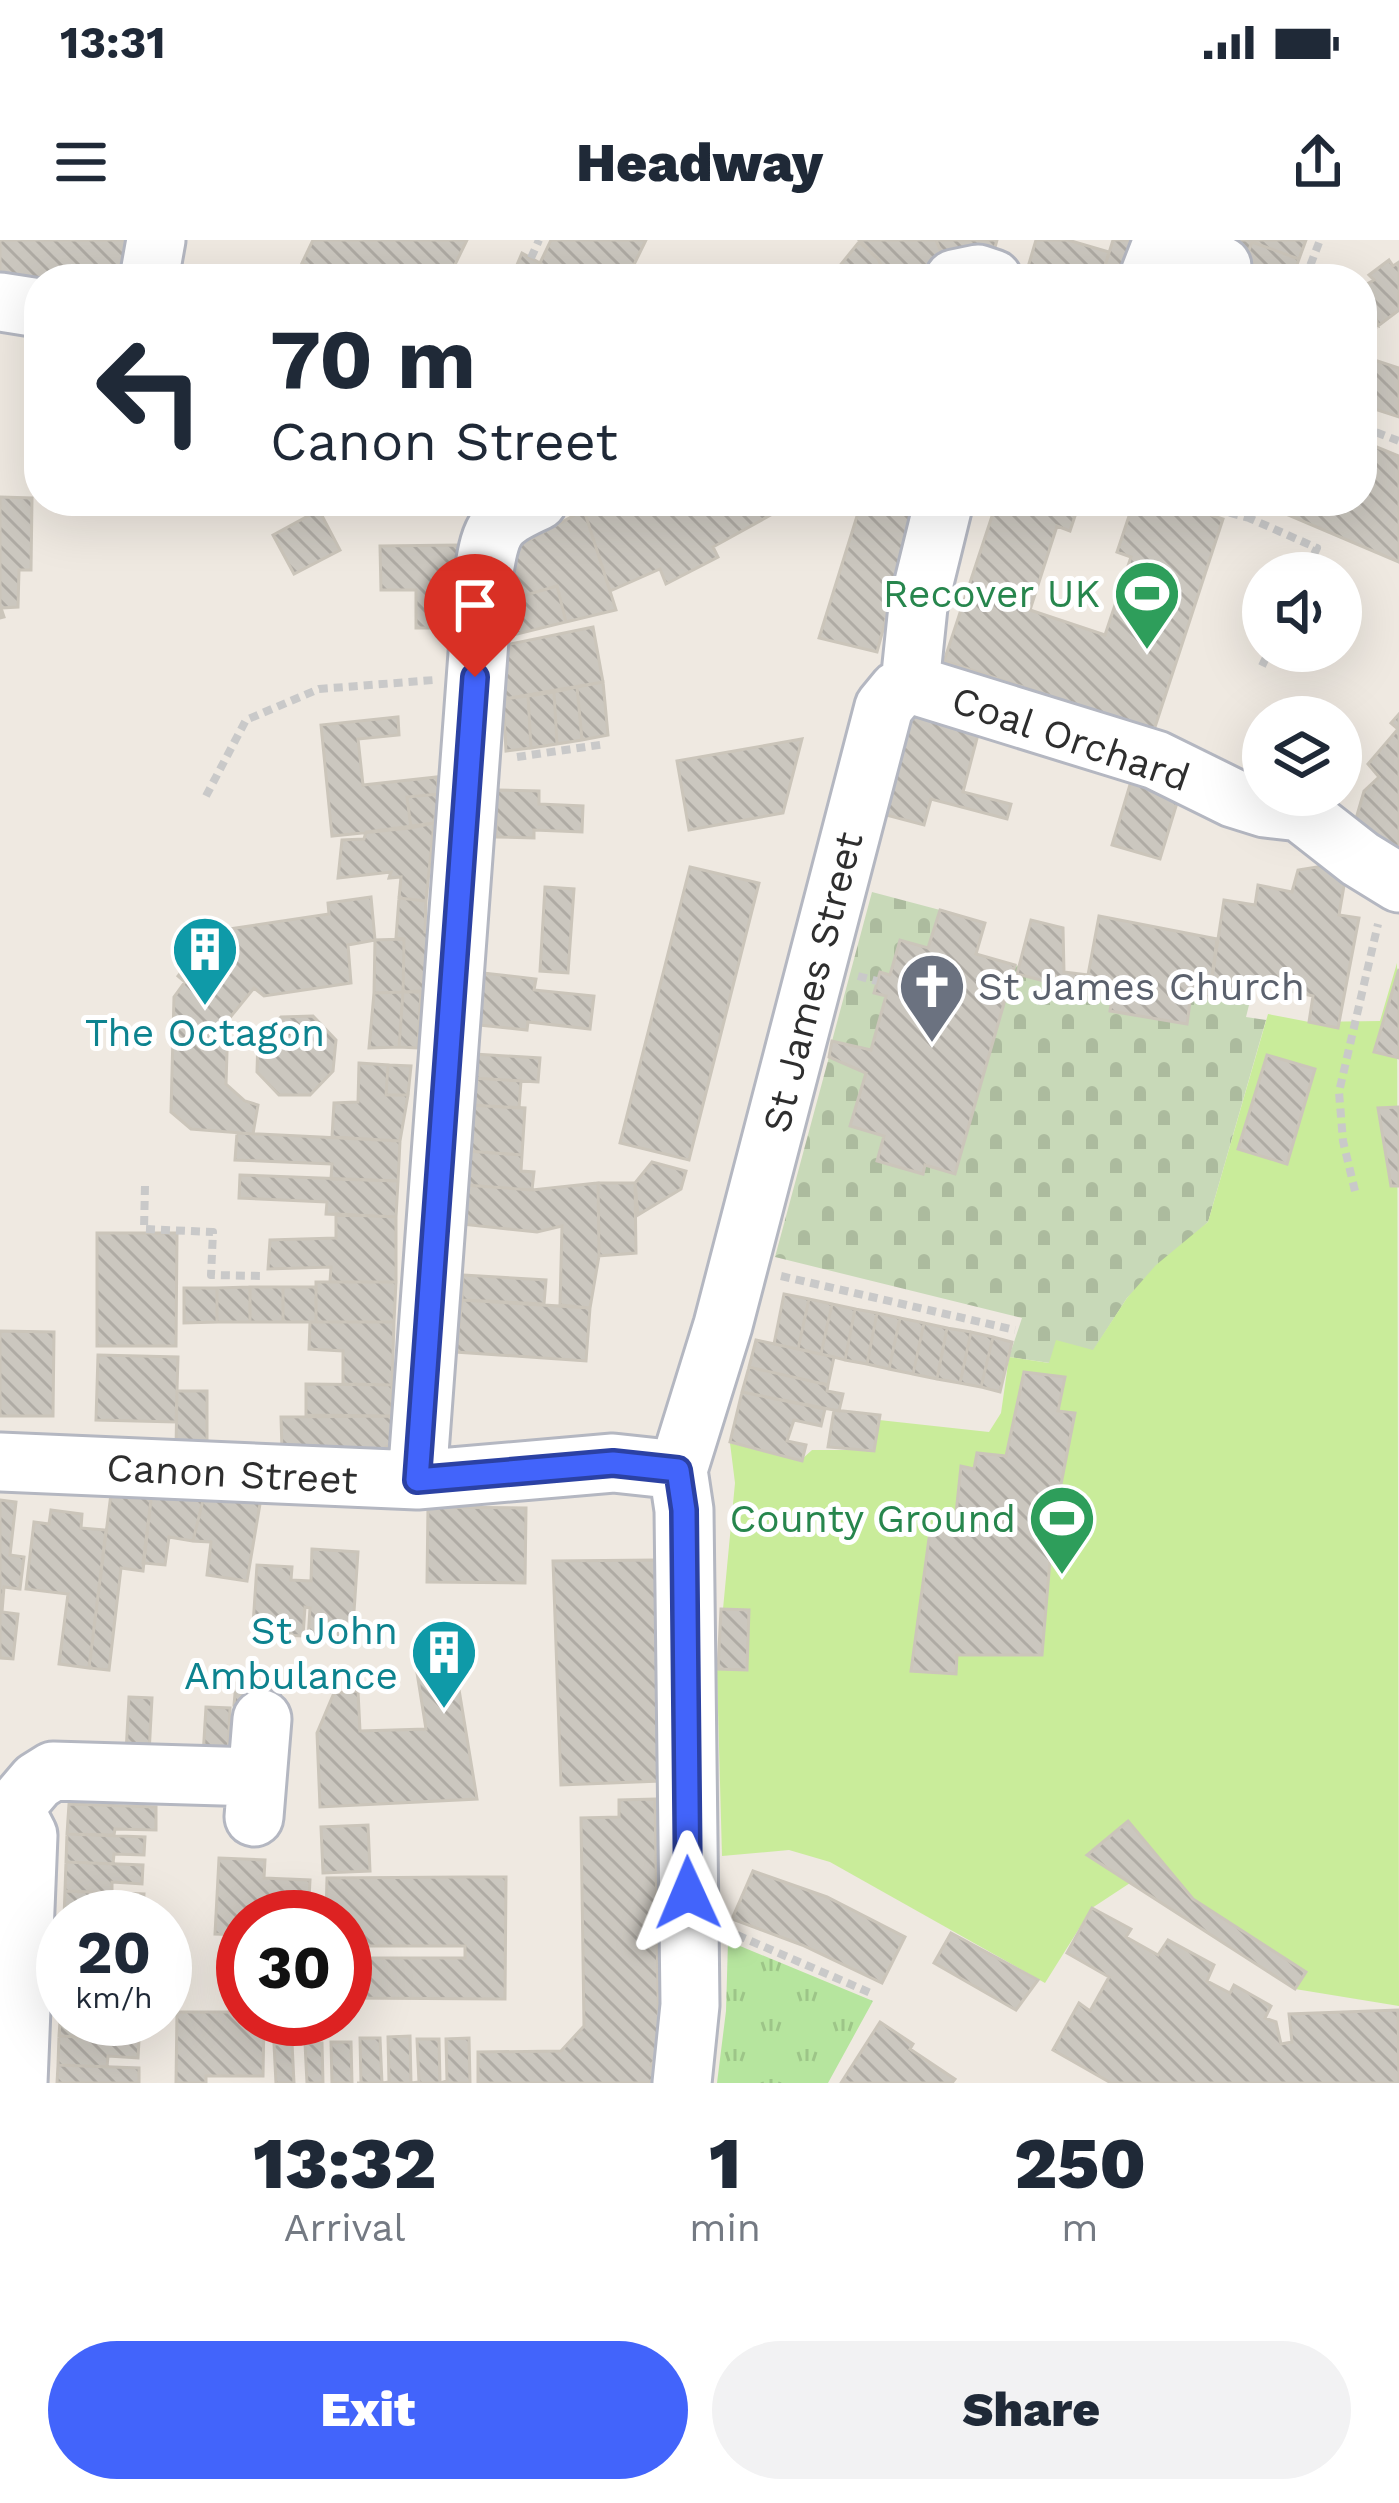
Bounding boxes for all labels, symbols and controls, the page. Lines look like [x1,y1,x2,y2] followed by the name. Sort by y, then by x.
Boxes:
[60,16,166,69] text: 13:31
[48,129,114,195] icon: menu
[1285,129,1351,195] icon: share
[576,131,823,194] text: Headway
[270,310,476,408] text: 70 m
[72,312,228,468] icon: left
[270,410,618,473] text: Canon Street
[1242,552,1362,816] map controls
[1242,552,1362,672] button: sound
[424,554,526,677] pin
[1112,558,1182,652] sports icon: Recover UK
[883,571,1100,616] place label: Recover UK
[442,572,508,638] icon: arrive
[946,677,1195,800] street label: Coal Orchard
[1242,696,1362,816] button: layers
[753,827,872,1137] street label: St James Street
[170,914,240,1008] building icon: The Octagon
[897,951,967,1045] church icon: St James Church
[978,964,1305,1009] place label: St James Church
[85,1010,325,1055] place label: The Octagon
[105,1444,359,1503] street label: Canon Street
[1027,1483,1097,1577] sports icon: County Ground
[730,1496,1016,1541] place label: County Ground
[184,1608,398,1698] place label: St John Ambulance
[409,1617,479,1711] building icon: St John Ambulance
[625,1830,751,1956] position arrow
[216,1890,372,2046] speed limit sign: 30
[77,1917,151,1988] text: 20
[75,1980,153,2015] text: km/h
[253,2121,436,2205] text: 13:32
[709,2121,741,2205] text: 1
[1014,2121,1146,2205] text: 250
[284,2205,405,2250] text: Arrival
[689,2205,761,2250] text: min
[1061,2205,1099,2250] text: m
[48,2341,688,2479] button: Exit
[712,2341,1351,2479] button: Share

